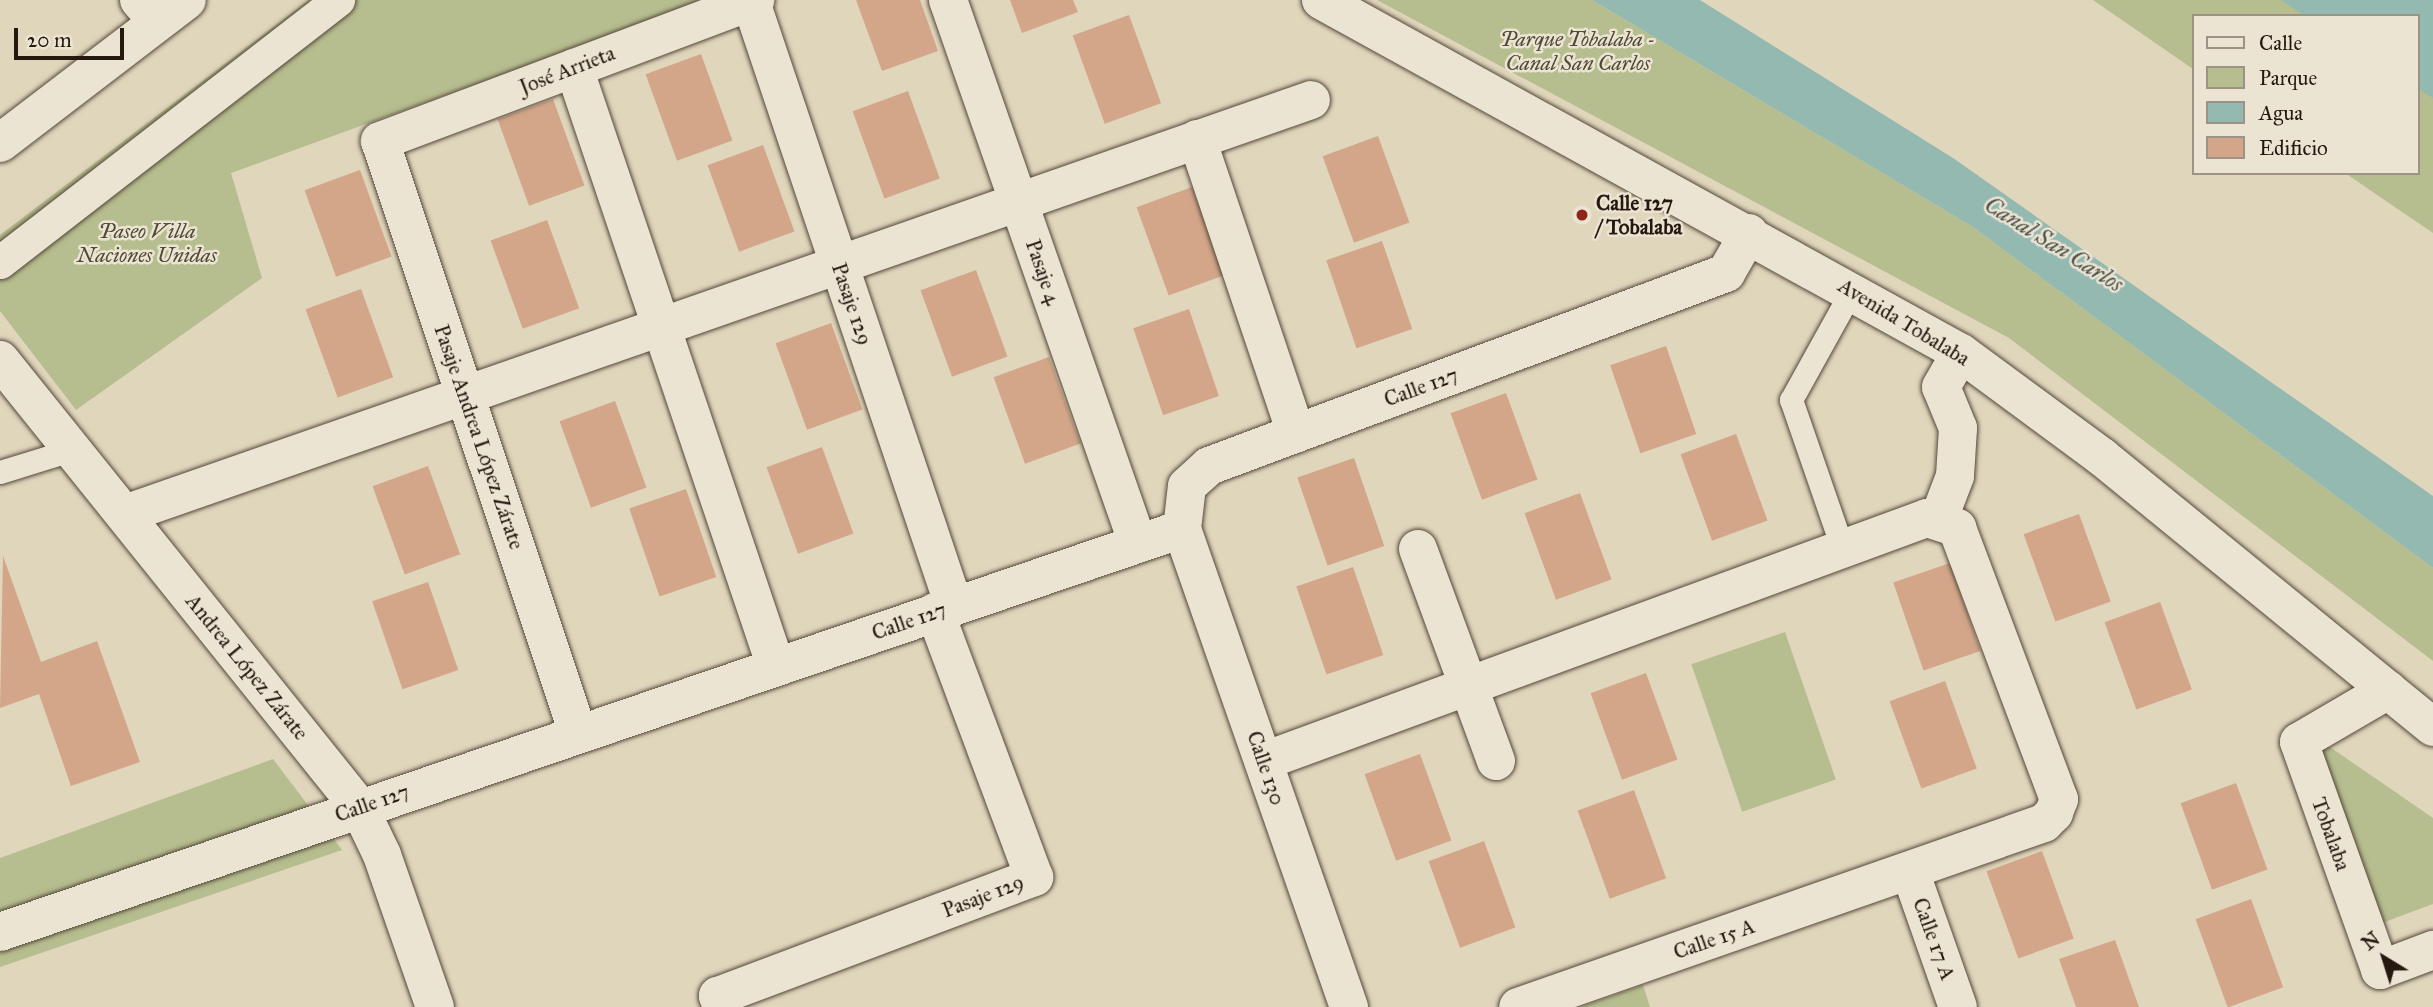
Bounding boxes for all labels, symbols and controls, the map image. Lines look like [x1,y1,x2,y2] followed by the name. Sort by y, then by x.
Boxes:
[18,14,128,58] scale bar
[2192,14,2419,175] legend
[1500,26,1656,76] park label: Parque Tobalaba - Canal San Carlos
[27,27,72,53] text: 20 m
[2259,30,2302,56] text: Calle
[516,40,618,100] street label: José Arrieta
[2259,65,2317,91] text: Parque
[2259,100,2303,126] text: Agua
[2259,135,2328,161] text: Edificio
[1596,190,1682,240] place label: Calle 127 / Tobalaba
[1980,190,2128,298] water label: Canal San Carlos
[1574,207,1590,223] marker: Calle 127 / Tobalaba
[77,218,217,268] park label: Paseo Villa Naciones Unidas
[1020,236,1066,308] street label: Pasaje 4
[826,260,878,348] street label: Pasaje 129
[1834,273,1974,371] street label: Avenida Tobalaba
[429,321,529,553] street label: Pasaje Andrea López Zárate
[1380,362,1462,412] street label: Calle 127
[180,589,314,745] street label: Andrea López Zárate
[868,597,950,645] street label: Calle 127
[1242,728,1290,808] street label: Calle 130
[331,779,413,827] street label: Calle 127
[2306,794,2356,874] street label: Tobalaba
[939,869,1027,923] street label: Pasaje 129
[1907,894,1961,984] street label: Calle 17 A
[1670,913,1758,965] street label: Calle 15 A
[2349,923,2419,993] north arrow
[2357,927,2384,955] text: N

